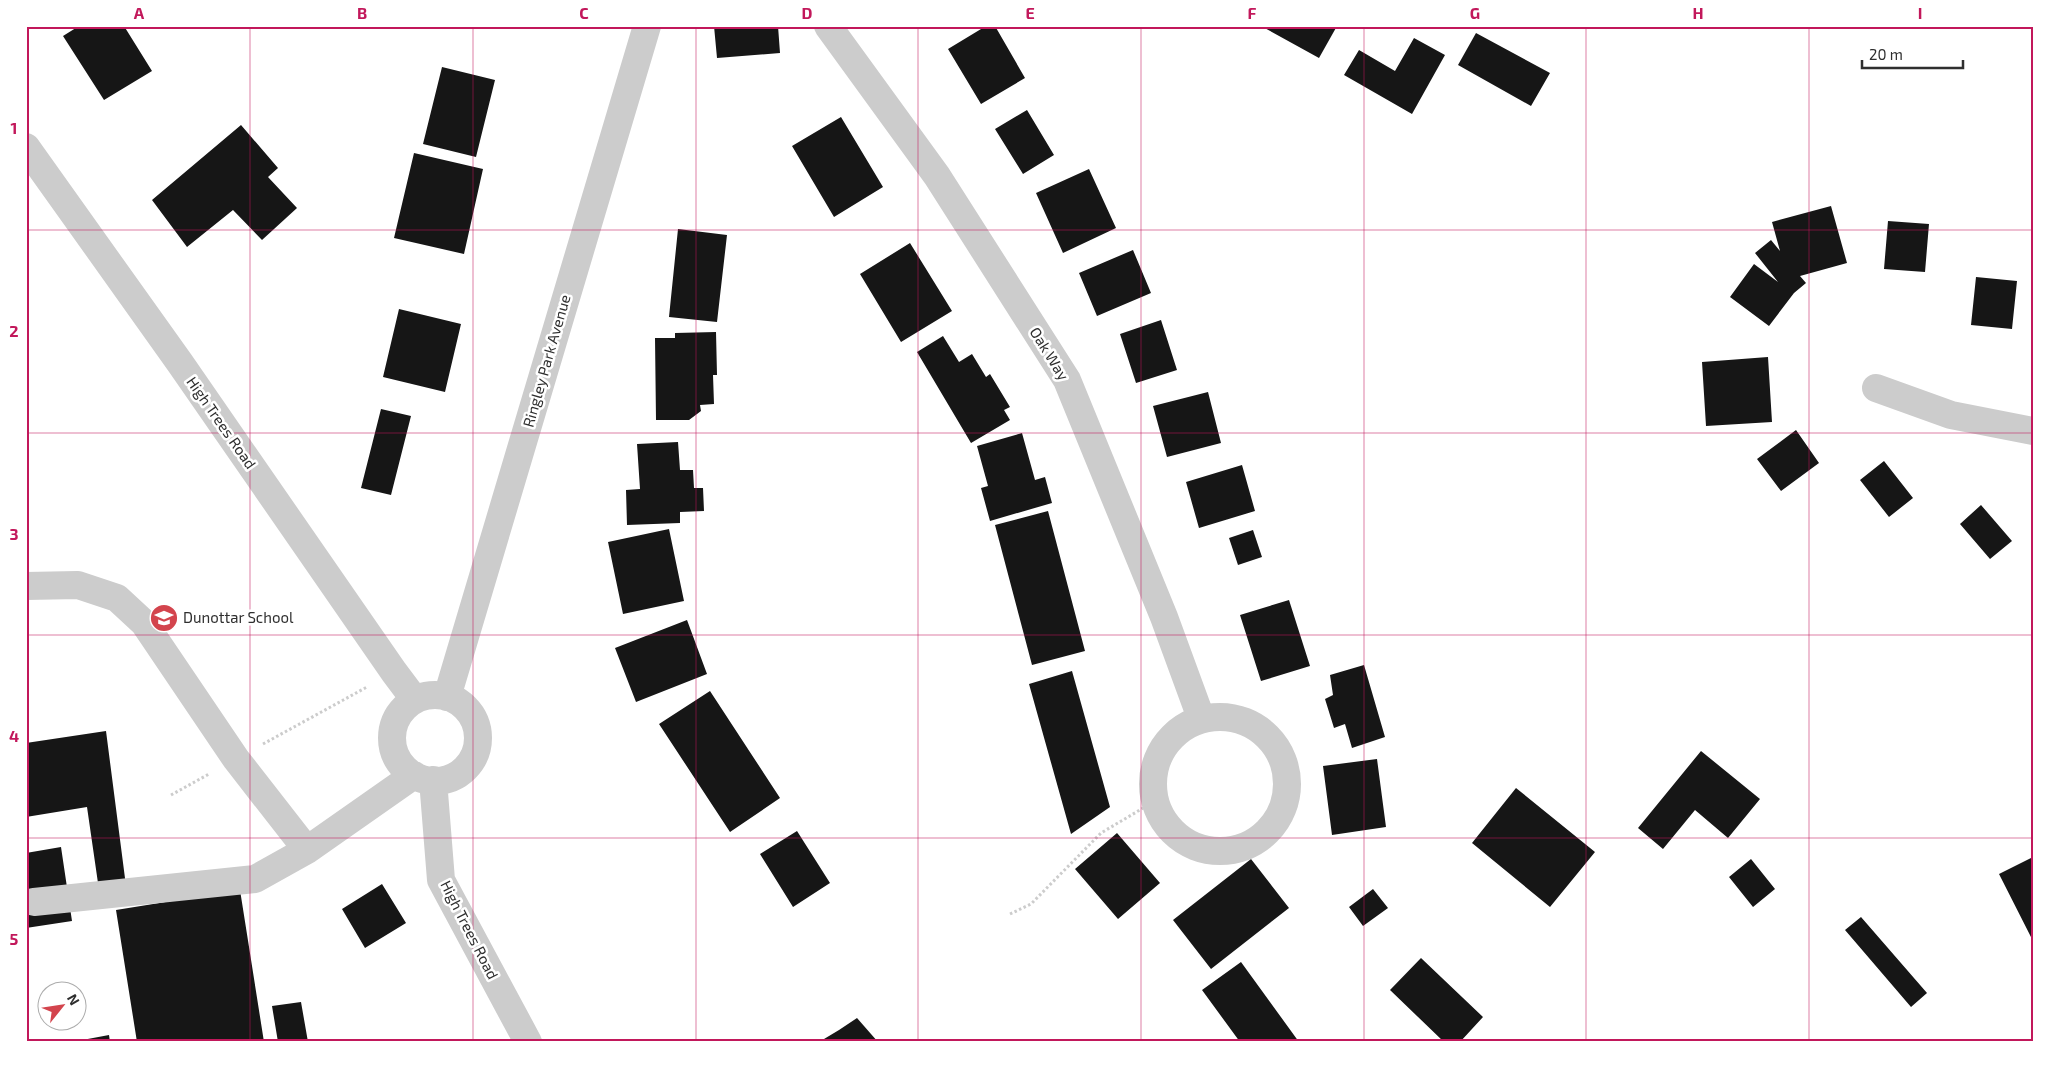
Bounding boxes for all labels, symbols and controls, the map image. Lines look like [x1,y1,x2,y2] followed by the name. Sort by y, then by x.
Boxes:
[134,3,145,22] text: A
[357,3,367,22] text: B
[579,3,589,22] text: C
[802,3,813,22] text: D
[1025,3,1035,22] text: E
[1248,3,1257,22] text: F
[1470,3,1480,22] text: G
[1692,3,1704,22] text: H
[1918,3,1922,22] text: I
[1862,38,1963,70] scale bar
[1869,45,1903,63] text: 20 m
[11,118,17,137] text: 1
[518,292,574,429] street label: Ringley Park Avenue
[9,321,19,340] text: 2
[1027,324,1073,383] street label: Oak Way
[183,373,260,472] street label: High Trees Road
[9,524,19,543] text: 3
[149,603,179,633] school or university icon: Dunottar School
[183,608,294,626] place label: Dunottar School
[9,726,19,745] text: 4
[437,877,503,982] street label: High Trees Road
[10,929,19,948] text: 5
[38,980,88,1030] north arrow
[64,991,84,1008] text: N

